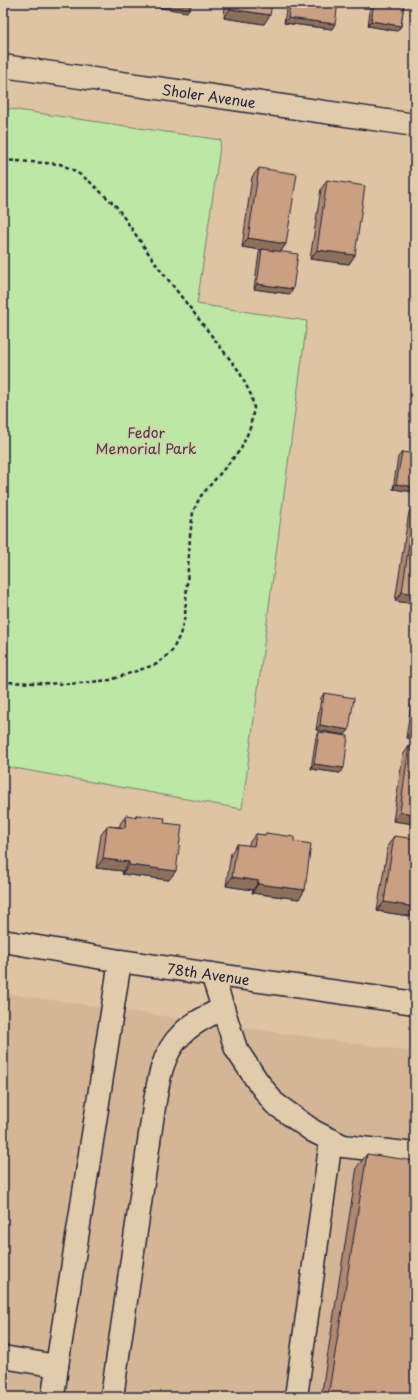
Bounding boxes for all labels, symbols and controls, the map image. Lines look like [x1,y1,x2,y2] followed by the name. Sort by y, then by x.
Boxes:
[161,78,258,113] street label: Sholer Avenue
[96,422,197,459] park label: Fedor Memorial Park
[166,957,251,990] street label: 78th Avenue

